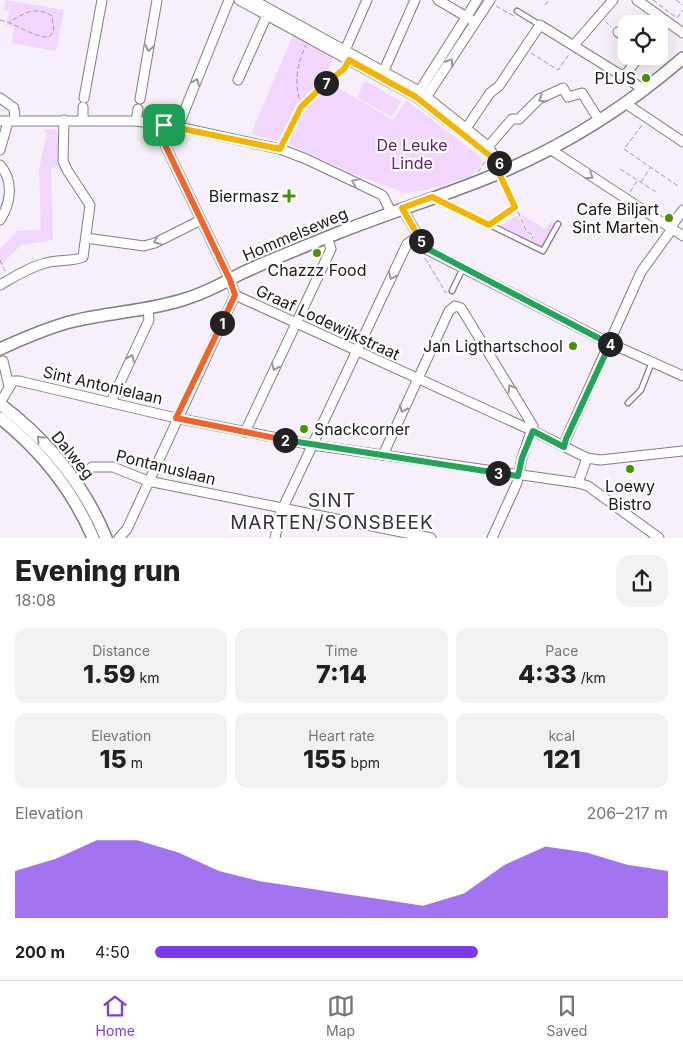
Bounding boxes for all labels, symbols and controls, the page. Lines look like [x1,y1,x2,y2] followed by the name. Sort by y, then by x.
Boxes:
[618,15,668,65] map controls
[618,15,668,65] button: locate
[145,44,155,52] one-way arrow
[444,58,453,67] one-way arrow
[595,68,636,88] place label: PLUS
[314,70,338,96] pin: 7
[640,72,652,84] marker: PLUS
[322,75,331,92] text: 7
[190,78,200,87] one-way arrow
[538,93,547,103] one-way arrow
[143,104,185,146] pin
[150,111,178,139] icon: arrive
[377,135,447,173] park label: De Leuke Linde
[486,150,512,176] pin: 6
[495,155,504,172] text: 6
[585,170,594,180] one-way arrow
[351,178,360,189] one-way arrow
[209,186,279,206] place label: Biermasz
[283,190,295,202] marker: Biermasz
[572,199,659,237] place label: Cafe Biljart Sint Marten
[239,203,351,265] street label: Hommelseweg
[663,212,675,224] marker: Cafe Biljart Sint Marten
[408,228,434,254] pin: 5
[417,233,426,250] text: 5
[153,235,162,245] one-way arrow
[311,247,323,259] marker: Chazzz Food
[268,260,366,280] place label: Chazzz Food
[388,271,398,280] one-way arrow
[253,280,403,364] street label: Graaf Lodewijkstraat
[210,310,234,336] pin: 1
[219,315,226,332] text: 1
[598,332,622,356] pin: 4
[423,336,563,356] place label: Jan Ligthartschool
[606,336,615,353] text: 4
[567,340,579,352] marker: Jan Ligthartschool
[125,354,136,363] one-way arrow
[41,361,165,409] street label: Sint Antonielaan
[271,362,282,371] one-way arrow
[508,385,518,394] one-way arrow
[399,404,410,413] one-way arrow
[314,419,410,439] place label: Snackcorner
[298,423,310,435] marker: Snackcorner
[47,427,99,483] street label: Dalweg
[272,428,298,452] pin: 2
[281,432,290,449] text: 2
[37,436,46,445] one-way arrow
[114,445,218,489] street label: Pontanuslaan
[486,460,510,486] pin: 3
[624,463,636,475] marker: Loewy Bistro
[494,465,503,482] text: 3
[605,476,655,514] place label: Loewy Bistro
[230,489,434,534] district label: SINT MARTEN/SONSBEEK
[15,554,181,588] text: Evening run
[616,555,668,607] button: share
[15,590,56,610] text: 18:08
[92,642,150,659] text: Distance
[325,642,358,659] text: Time
[545,642,578,659] text: Pace
[83,659,136,689] text: 1.59
[316,659,367,689] text: 7:14
[518,659,577,689] text: 4:33
[136,669,159,686] text: km
[577,669,606,686] text: /km
[91,727,151,744] text: Elevation
[308,727,375,744] text: Heart rate
[548,727,575,744] text: kcal
[99,744,127,774] text: 15
[303,744,347,774] text: 155
[543,744,581,774] text: 121
[127,754,143,771] text: m
[347,754,380,771] text: bpm
[15,803,84,823] text: Elevation
[586,803,668,823] text: 206–217 m
[15,942,65,962] text: 200 m
[95,942,130,962] text: 4:50
[96,992,135,1039] tab: Home
[326,992,355,1039] tab: Map
[546,992,587,1039] tab: Saved

